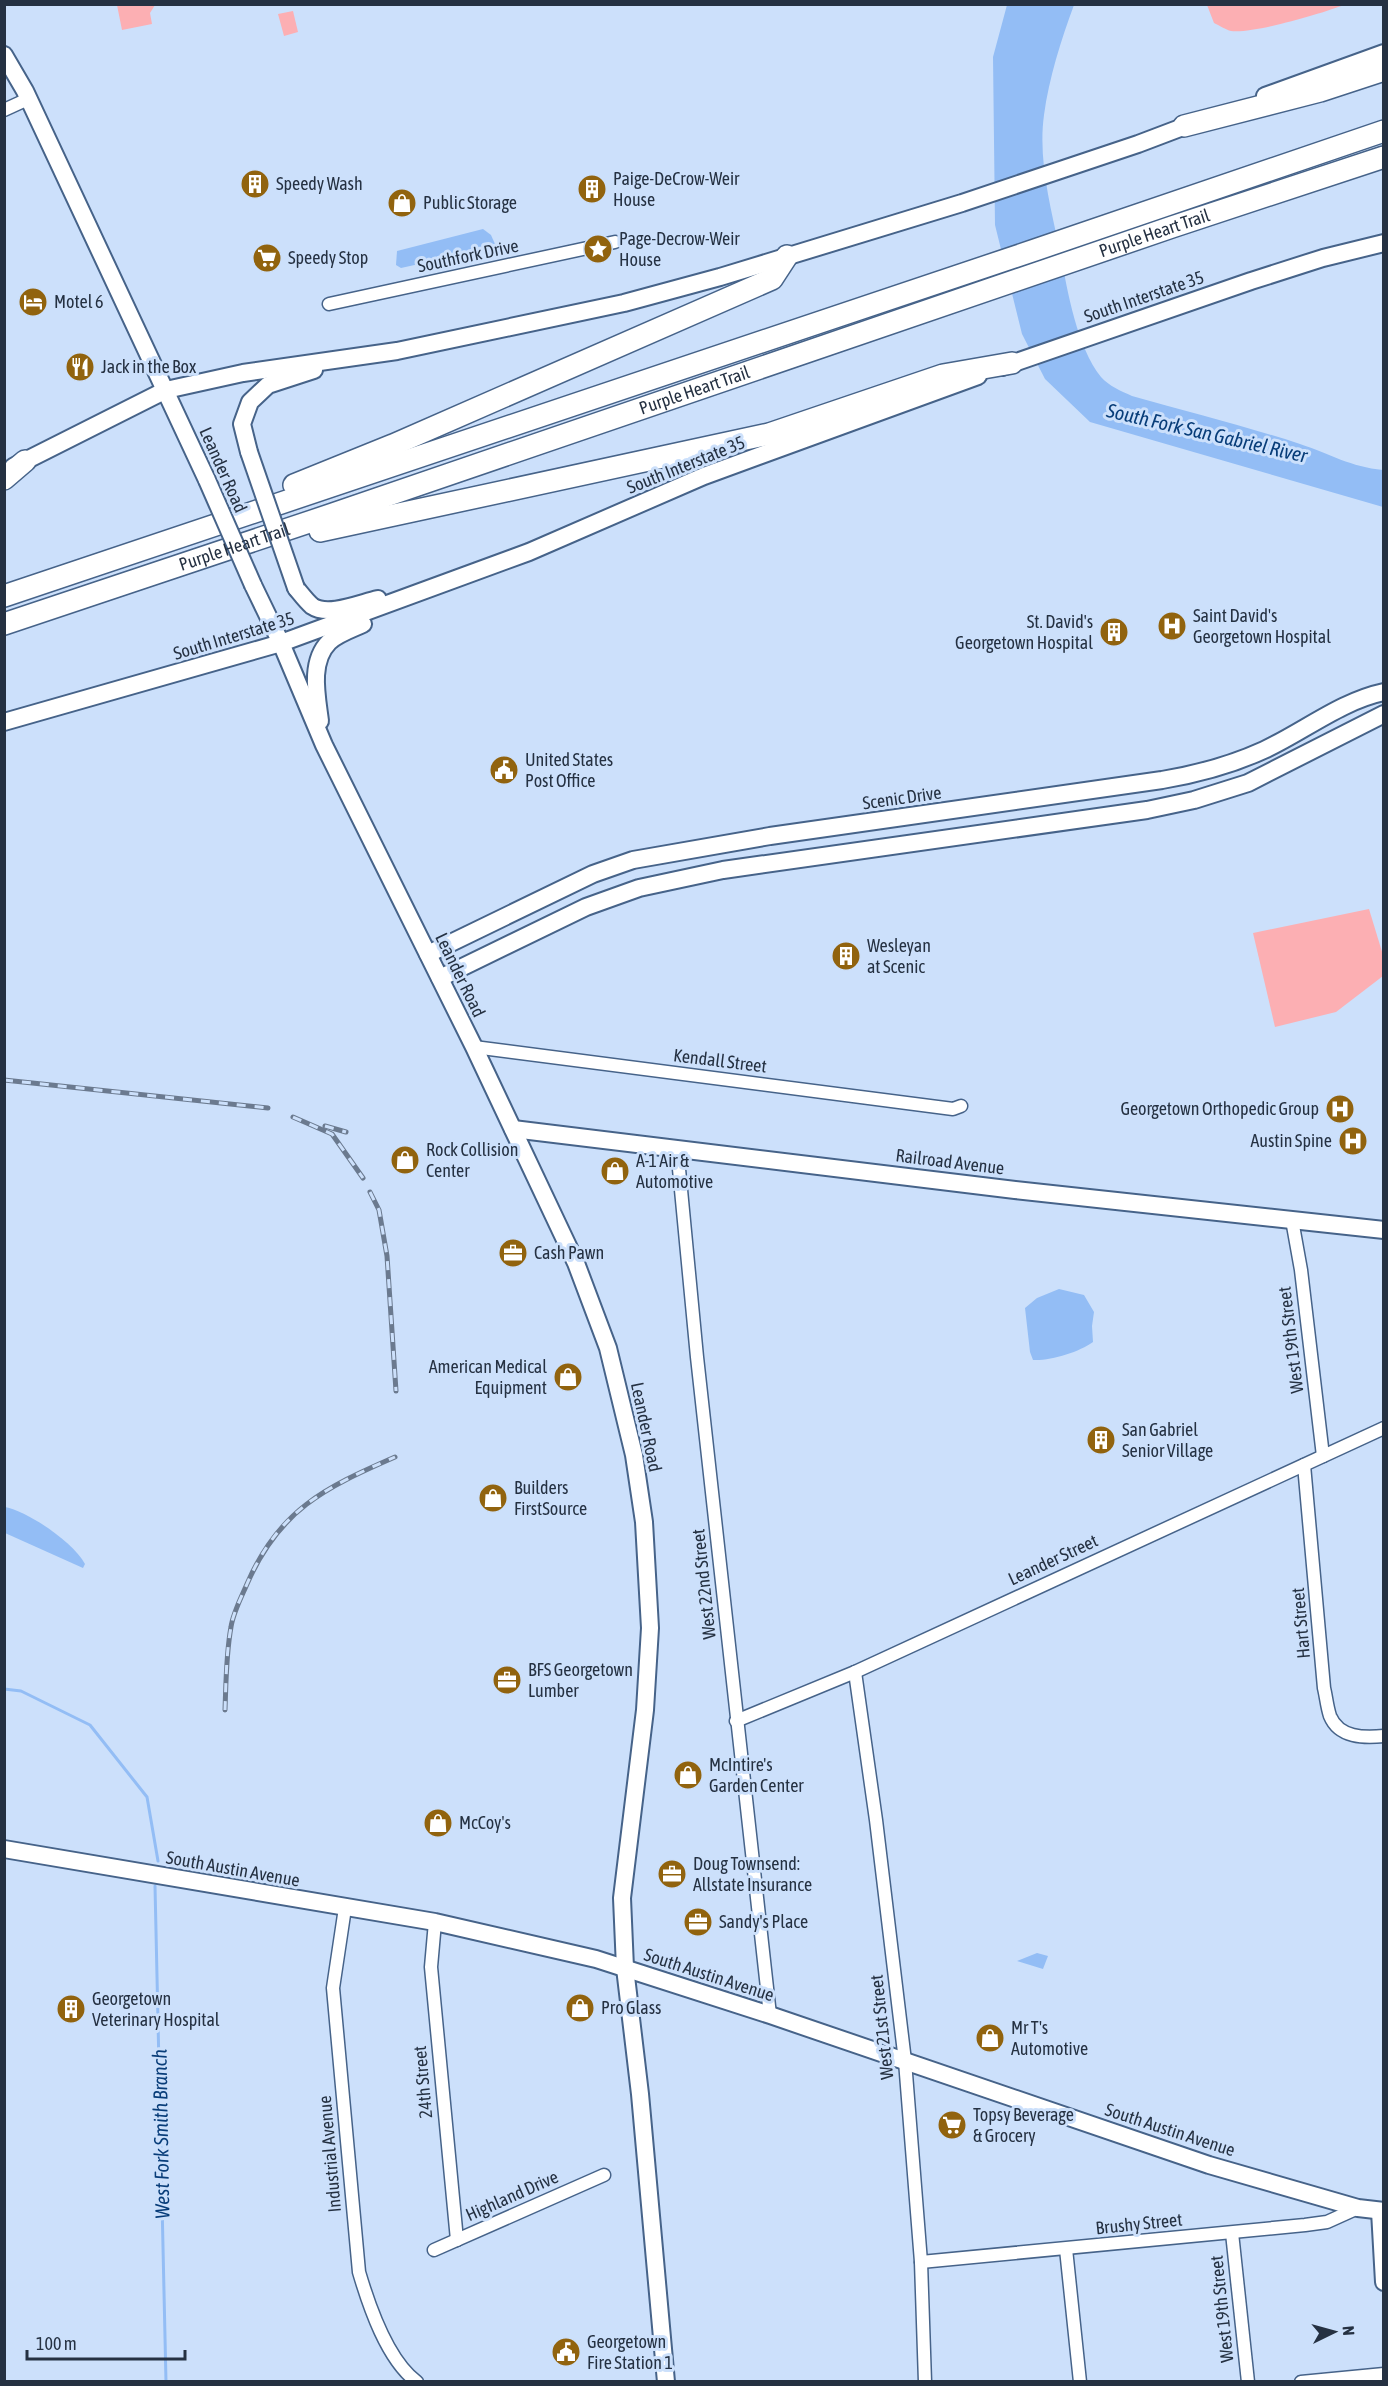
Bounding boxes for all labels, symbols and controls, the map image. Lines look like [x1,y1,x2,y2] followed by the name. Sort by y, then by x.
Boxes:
[239,168,271,200] building icon: Speedy Wash
[613,168,740,210] place label: Paige-DeCrow-Weir House
[276,173,363,194] place label: Speedy Wash
[576,173,608,205] building icon: Paige-DeCrow-Weir House
[386,187,418,219] shop icon: Public Storage
[423,192,517,213] place label: Public Storage
[1096,204,1213,261] street label: Purple Heart Trail
[619,228,740,270] place label: Page-Decrow-Weir House
[582,233,614,265] place icon: Page-Decrow-Weir House
[415,235,520,276] street label: Southfork Drive
[251,242,283,274] supermarket icon: Speedy Stop
[288,247,368,268] place label: Speedy Stop
[1081,266,1207,327] street label: South Interstate 35
[17,286,49,318] hotel icon: Motel 6
[54,291,103,312] place label: Motel 6
[64,351,96,383] restaurant icon: Jack in the Box
[101,356,196,377] place label: Jack in the Box
[636,361,753,418] street label: Purple Heart Trail
[1104,398,1311,467] water label: South Fork San Gabriel River
[195,424,252,516] street label: Leander Road
[624,431,748,498] street label: South Interstate 35
[176,518,293,575] street label: Purple Heart Trail
[1193,605,1331,647] place label: Saint David's Georgetown Hospital
[171,607,297,664] street label: South Interstate 35
[1156,610,1188,642] hospital icon: Saint David's Georgetown Hospital
[955,611,1093,653] place label: St. David's Georgetown Hospital
[1098,616,1130,648] building icon: St. David's Georgetown Hospital
[525,749,613,791] place label: United States Post Office
[488,754,520,786] public building icon: United States Post Office
[861,782,943,813] street label: Scenic Drive
[431,929,490,1020] street label: Leander Road
[867,935,931,977] place label: Wesleyan at Scenic
[830,940,862,972] building icon: Wesleyan at Scenic
[672,1044,768,1077] street label: Kendall Street
[1324,1093,1356,1125] hospital icon: Georgetown Orthopedic Group
[1120,1098,1319,1119] place label: Georgetown Orthopedic Group
[1337,1125,1369,1157] hospital icon: Austin Spine
[1250,1130,1332,1151] place label: Austin Spine
[426,1139,518,1181] place label: Rock Collision Center
[389,1144,421,1176] shop icon: Rock Collision Center
[895,1144,1006,1179] street label: Railroad Avenue
[636,1150,713,1192] place label: A-1 Air & Automotive
[599,1155,631,1187] shop icon: A-1 Air & Automotive
[497,1237,529,1269] office icon: Cash Pawn
[534,1242,604,1263] place label: Cash Pawn
[1274,1285,1307,1395] street label: West 19th Street
[429,1356,547,1398] place label: American Medical Equipment
[552,1361,584,1393] shop icon: American Medical Equipment
[627,1380,666,1474] street label: Leander Road
[1122,1419,1213,1461] place label: San Gabriel Senior Village
[1085,1424,1117,1456] building icon: San Gabriel Senior Village
[514,1477,587,1519] place label: Builders FirstSource
[477,1482,509,1514] shop icon: Builders FirstSource
[687,1528,720,1640] street label: West 22nd Street
[1005,1530,1101,1589] street label: Leander Street
[1287,1587,1314,1659] street label: Hart Street
[528,1659,633,1701] place label: BFS Georgetown Lumber
[491,1664,523,1696] office icon: BFS Georgetown Lumber
[709,1754,804,1796] place label: McIntire's Garden Center
[672,1759,704,1791] shop icon: McIntire's Garden Center
[422,1807,454,1839] shop icon: McCoy's
[459,1812,511,1833] place label: McCoy's
[165,1846,302,1891] street label: South Austin Avenue
[693,1853,812,1895] place label: Doug Townsend: Allstate Insurance
[656,1858,688,1890] office icon: Doug Townsend: Allstate Insurance
[682,1906,714,1938] office icon: Sandy's Place
[719,1911,808,1932] place label: Sandy's Place
[642,1944,777,2005] street label: South Austin Avenue
[866,1974,897,2080] street label: West 21st Street
[92,1988,220,2030] place label: Georgetown Veterinary Hospital
[564,1992,596,2024] shop icon: Pro Glass
[55,1993,87,2025] building icon: Georgetown Veterinary Hospital
[601,1997,661,2018] place label: Pro Glass
[1011,2017,1088,2059] place label: Mr T's Automotive
[974,2022,1006,2054] shop icon: Mr T's Automotive
[409,2045,436,2119] street label: 24th Street
[148,2049,173,2219] water label: West Fork Smith Branch
[314,2095,345,2213] street label: Industrial Avenue
[1103,2099,1238,2160] street label: South Austin Avenue
[973,2104,1074,2146] place label: Topsy Beverage & Grocery
[936,2109,968,2141] supermarket icon: Topsy Beverage & Grocery
[462,2166,561,2225] street label: Highland Drive
[1095,2209,1183,2238] street label: Brushy Street
[1205,2255,1238,2364] street label: West 19th Street
[1304,2302,1364,2362] north arrow
[27,2323,184,2361] scale bar
[1340,2325,1358,2336] text: N
[587,2331,673,2373] place label: Georgetown Fire Station 1
[36,2333,77,2354] text: 100 m
[550,2336,582,2368] public building icon: Georgetown Fire Station 1

